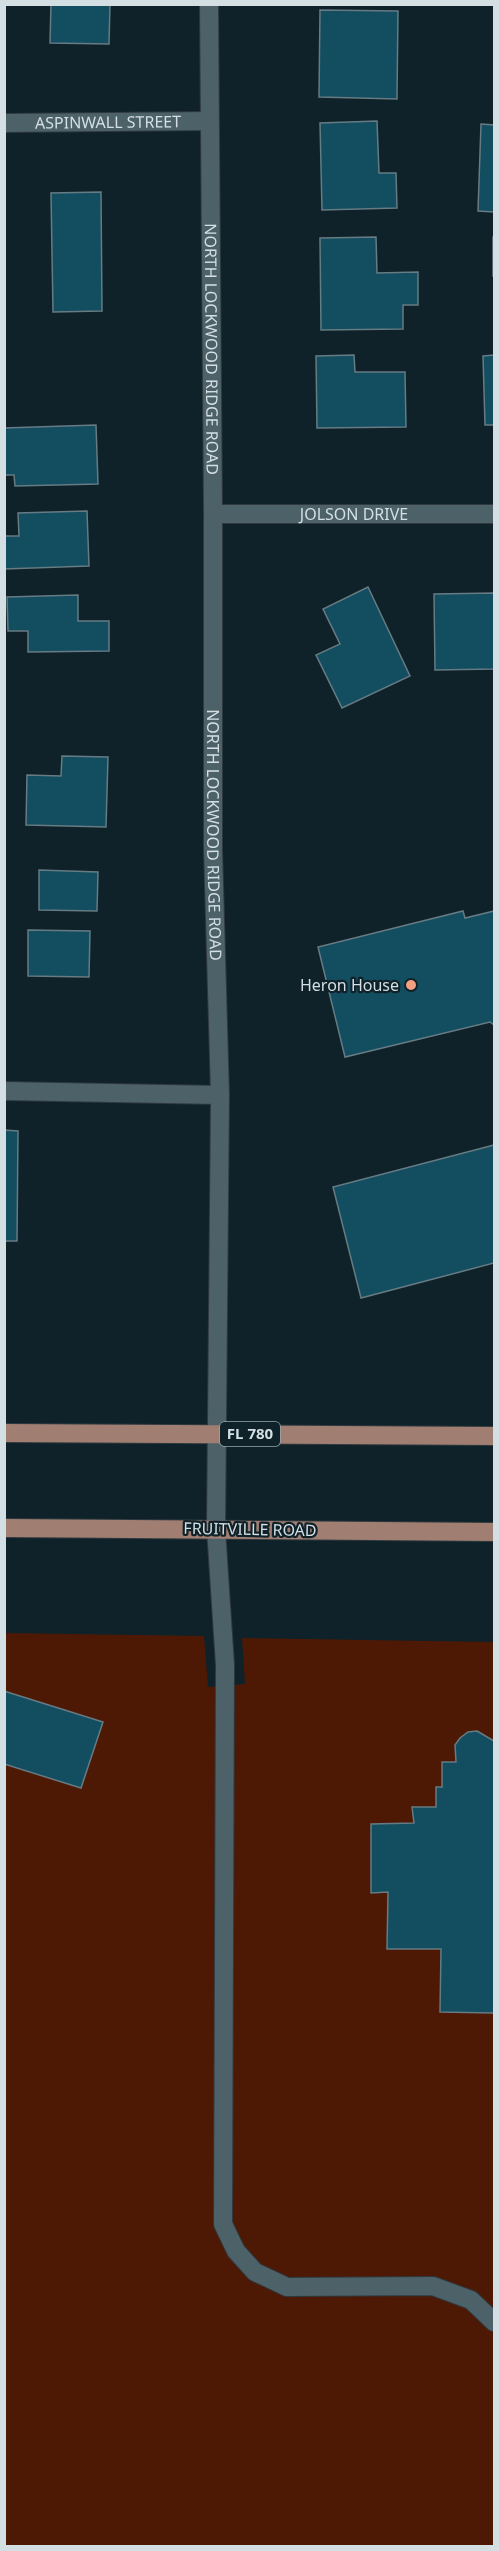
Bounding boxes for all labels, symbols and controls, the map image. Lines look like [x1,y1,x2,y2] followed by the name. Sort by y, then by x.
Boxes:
[35,110,181,134] street label: ASPINWALL STREET
[200,223,224,475] street label: NORTH LOCKWOOD RIDGE ROAD
[298,503,408,525] street label: JOLSON DRIVE
[202,709,227,961] street label: NORTH LOCKWOOD RIDGE ROAD
[300,974,399,996] place label: Heron House
[404,978,418,992] marker: Heron House
[220,1422,280,1446] road number: FL 780
[183,1517,317,1541] street label: FRUITVILLE ROAD

